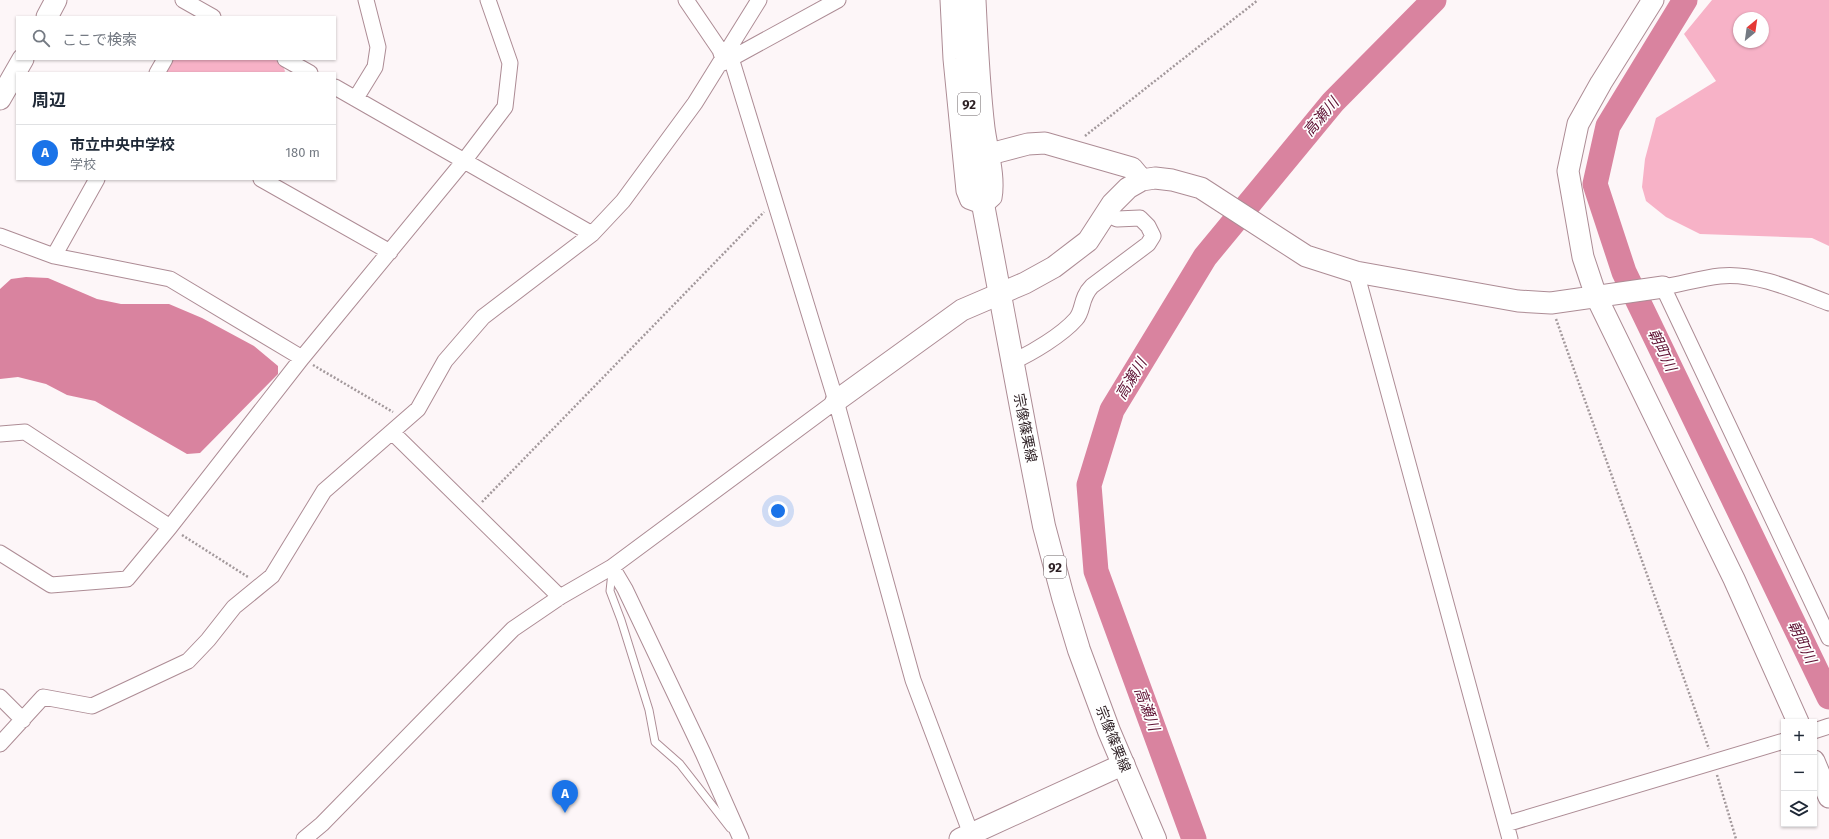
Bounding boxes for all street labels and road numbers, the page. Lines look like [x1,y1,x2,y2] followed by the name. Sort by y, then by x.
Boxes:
[958,93,980,115] road number: 92
[1010,392,1040,464] street label: 宗像篠栗線
[1044,556,1066,578] road number: 92
[1092,703,1134,775] street label: 宗像篠栗線

